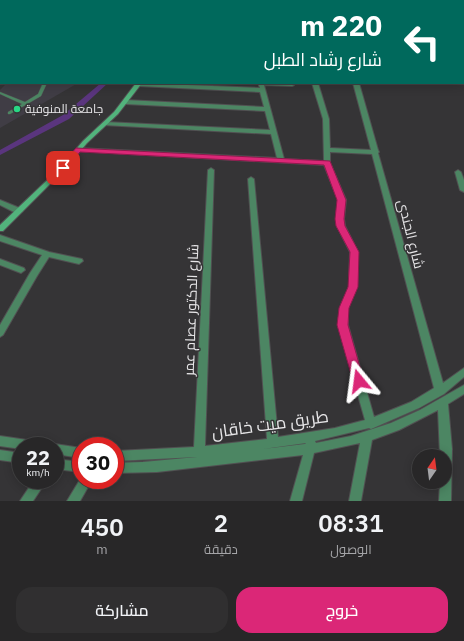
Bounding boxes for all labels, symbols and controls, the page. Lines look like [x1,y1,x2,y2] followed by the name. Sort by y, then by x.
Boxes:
[300,7,382,44] text: 220 m
[396,16,448,68] icon: left
[264,48,382,71] text: شارع رشاد الطبل
[25,101,103,116] place label: جامعة المنوفية
[12,104,22,114] marker: جامعة المنوفية
[46,151,80,185] pin
[52,157,74,179] icon: arrive
[394,198,428,270] street label: شارع الجندى
[180,244,203,377] street label: شارع الدكتور عصام عمر
[338,360,380,402] position arrow
[210,405,330,443] street label: طريق ميت خاقان
[72,437,124,489] speed limit sign: 30
[26,444,50,471] text: 22
[412,449,452,489] north arrow
[412,449,452,489] map controls
[26,466,50,479] text: km/h
[214,507,228,539] text: 2
[318,507,384,539] text: 08:31
[80,511,124,543] text: 450
[96,541,108,558] text: m
[204,541,238,558] text: دقيقة
[330,541,372,558] text: الوصول
[16,587,228,633] button: مشاركة
[236,587,448,633] button: خروج

